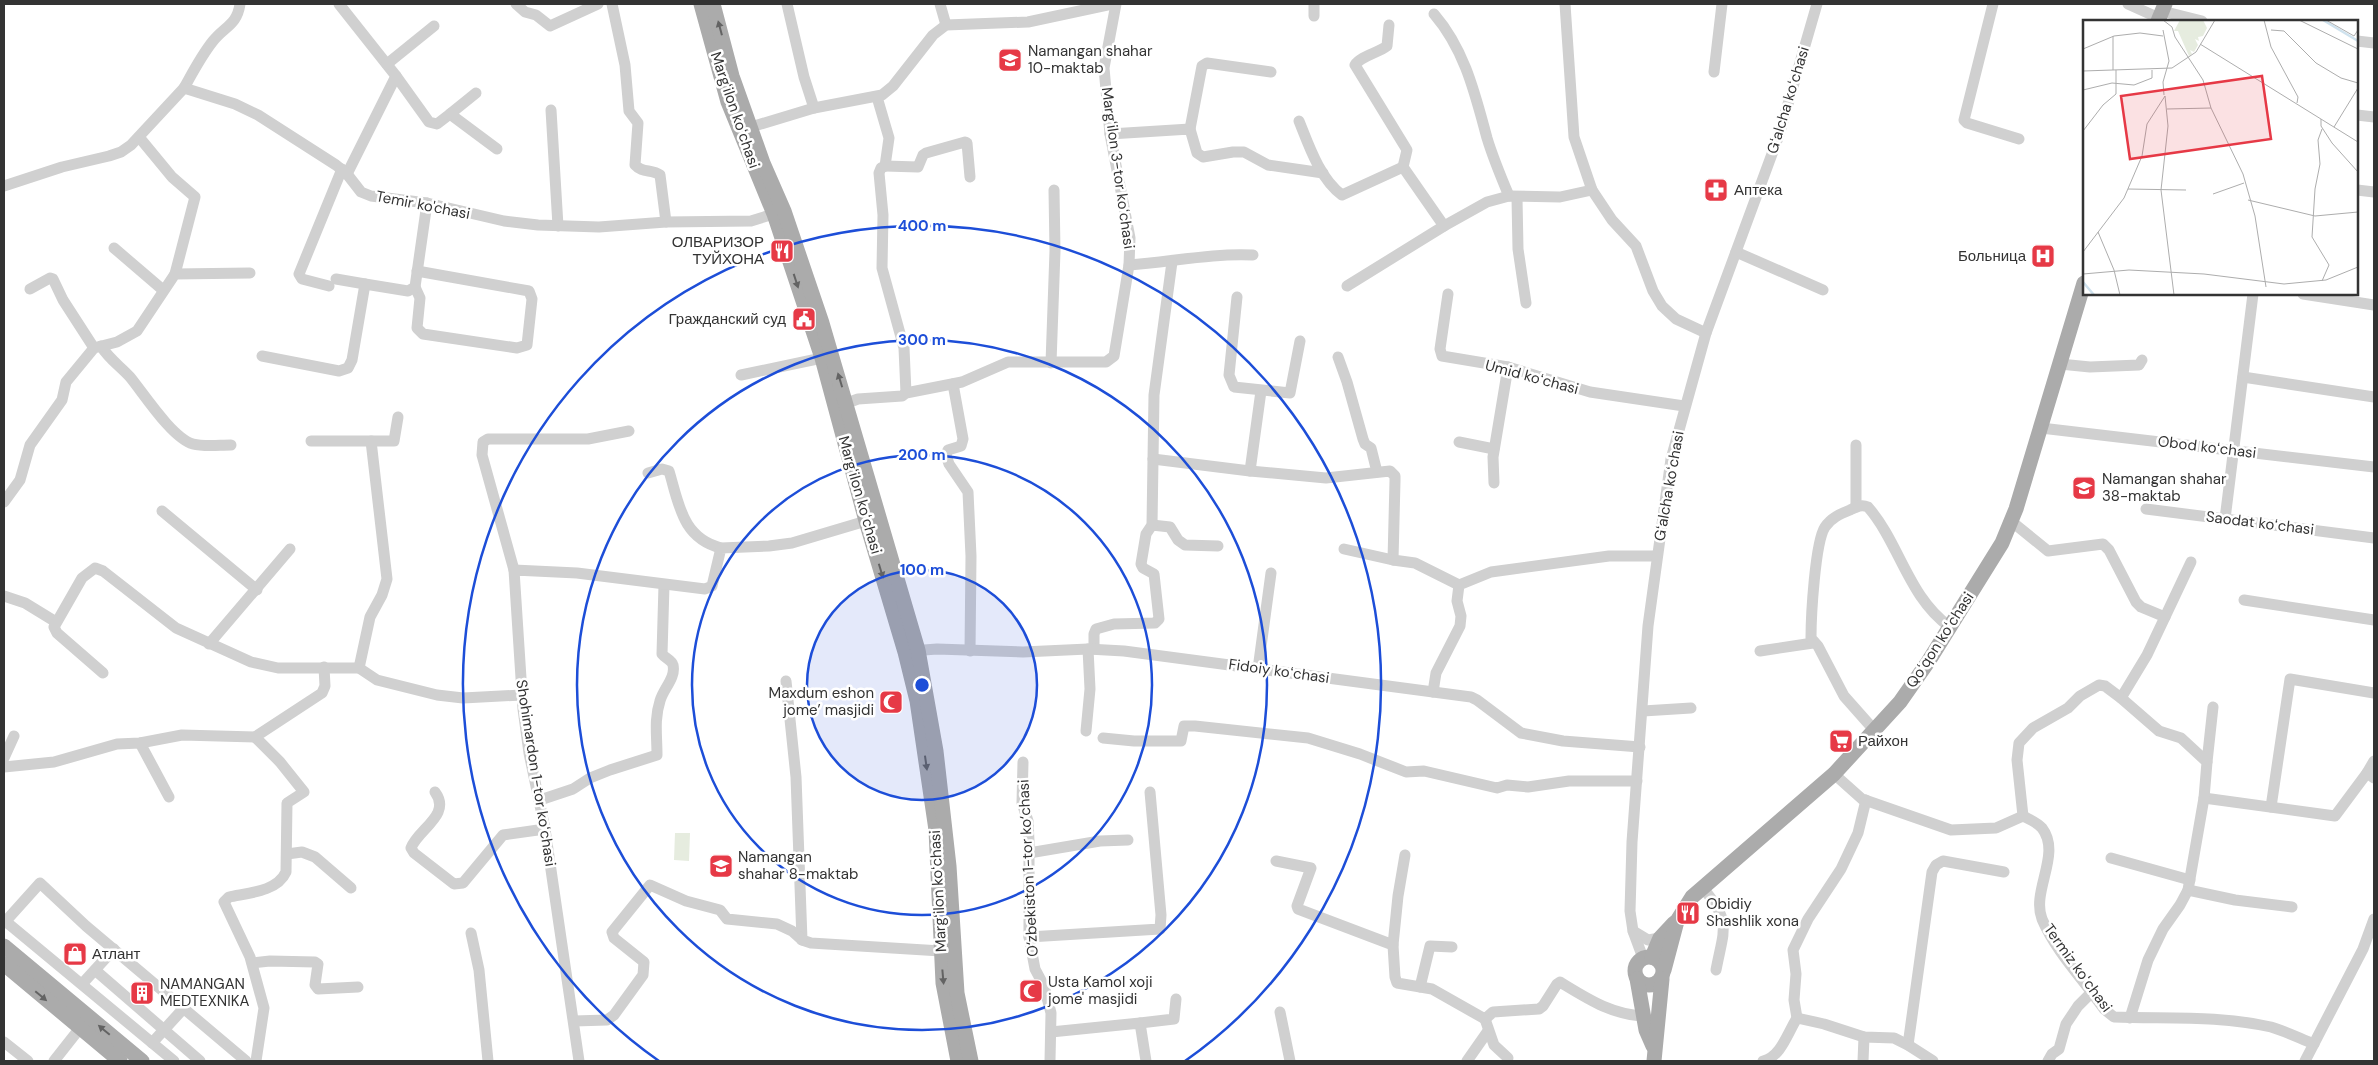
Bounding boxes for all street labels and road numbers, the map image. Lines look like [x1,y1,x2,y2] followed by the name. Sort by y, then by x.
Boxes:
[1762,44,1814,156] street label: Gʻalcha koʻchasi
[706,49,764,171] street label: Margʻilon koʻchasi
[1097,86,1139,250] street label: Margʻilon 3-tor koʻchasi
[374,186,472,224] street label: Temir ko'chasi
[1483,355,1581,399] street label: Umid koʻchasi
[1649,429,1689,543] street label: Gʻalcha koʻchasi
[2157,431,2257,463] street label: Obod koʻchasi
[834,434,886,556] street label: Margʻilon koʻchasi
[2205,506,2315,540] street label: Saodat koʻchasi
[1902,588,1978,692] street label: Qoʻqon koʻchasi
[1227,654,1331,688] street label: Fidoiy koʻchasi
[511,678,561,868] street label: Shohimardon 1-tor koʻchasi
[1013,779,1043,957] street label: O‘zbekiston 1-tor ko‘chasi
[925,830,951,952] street label: Margʻilon koʻchasi
[2039,920,2117,1016] street label: Termiz koʻchasi

